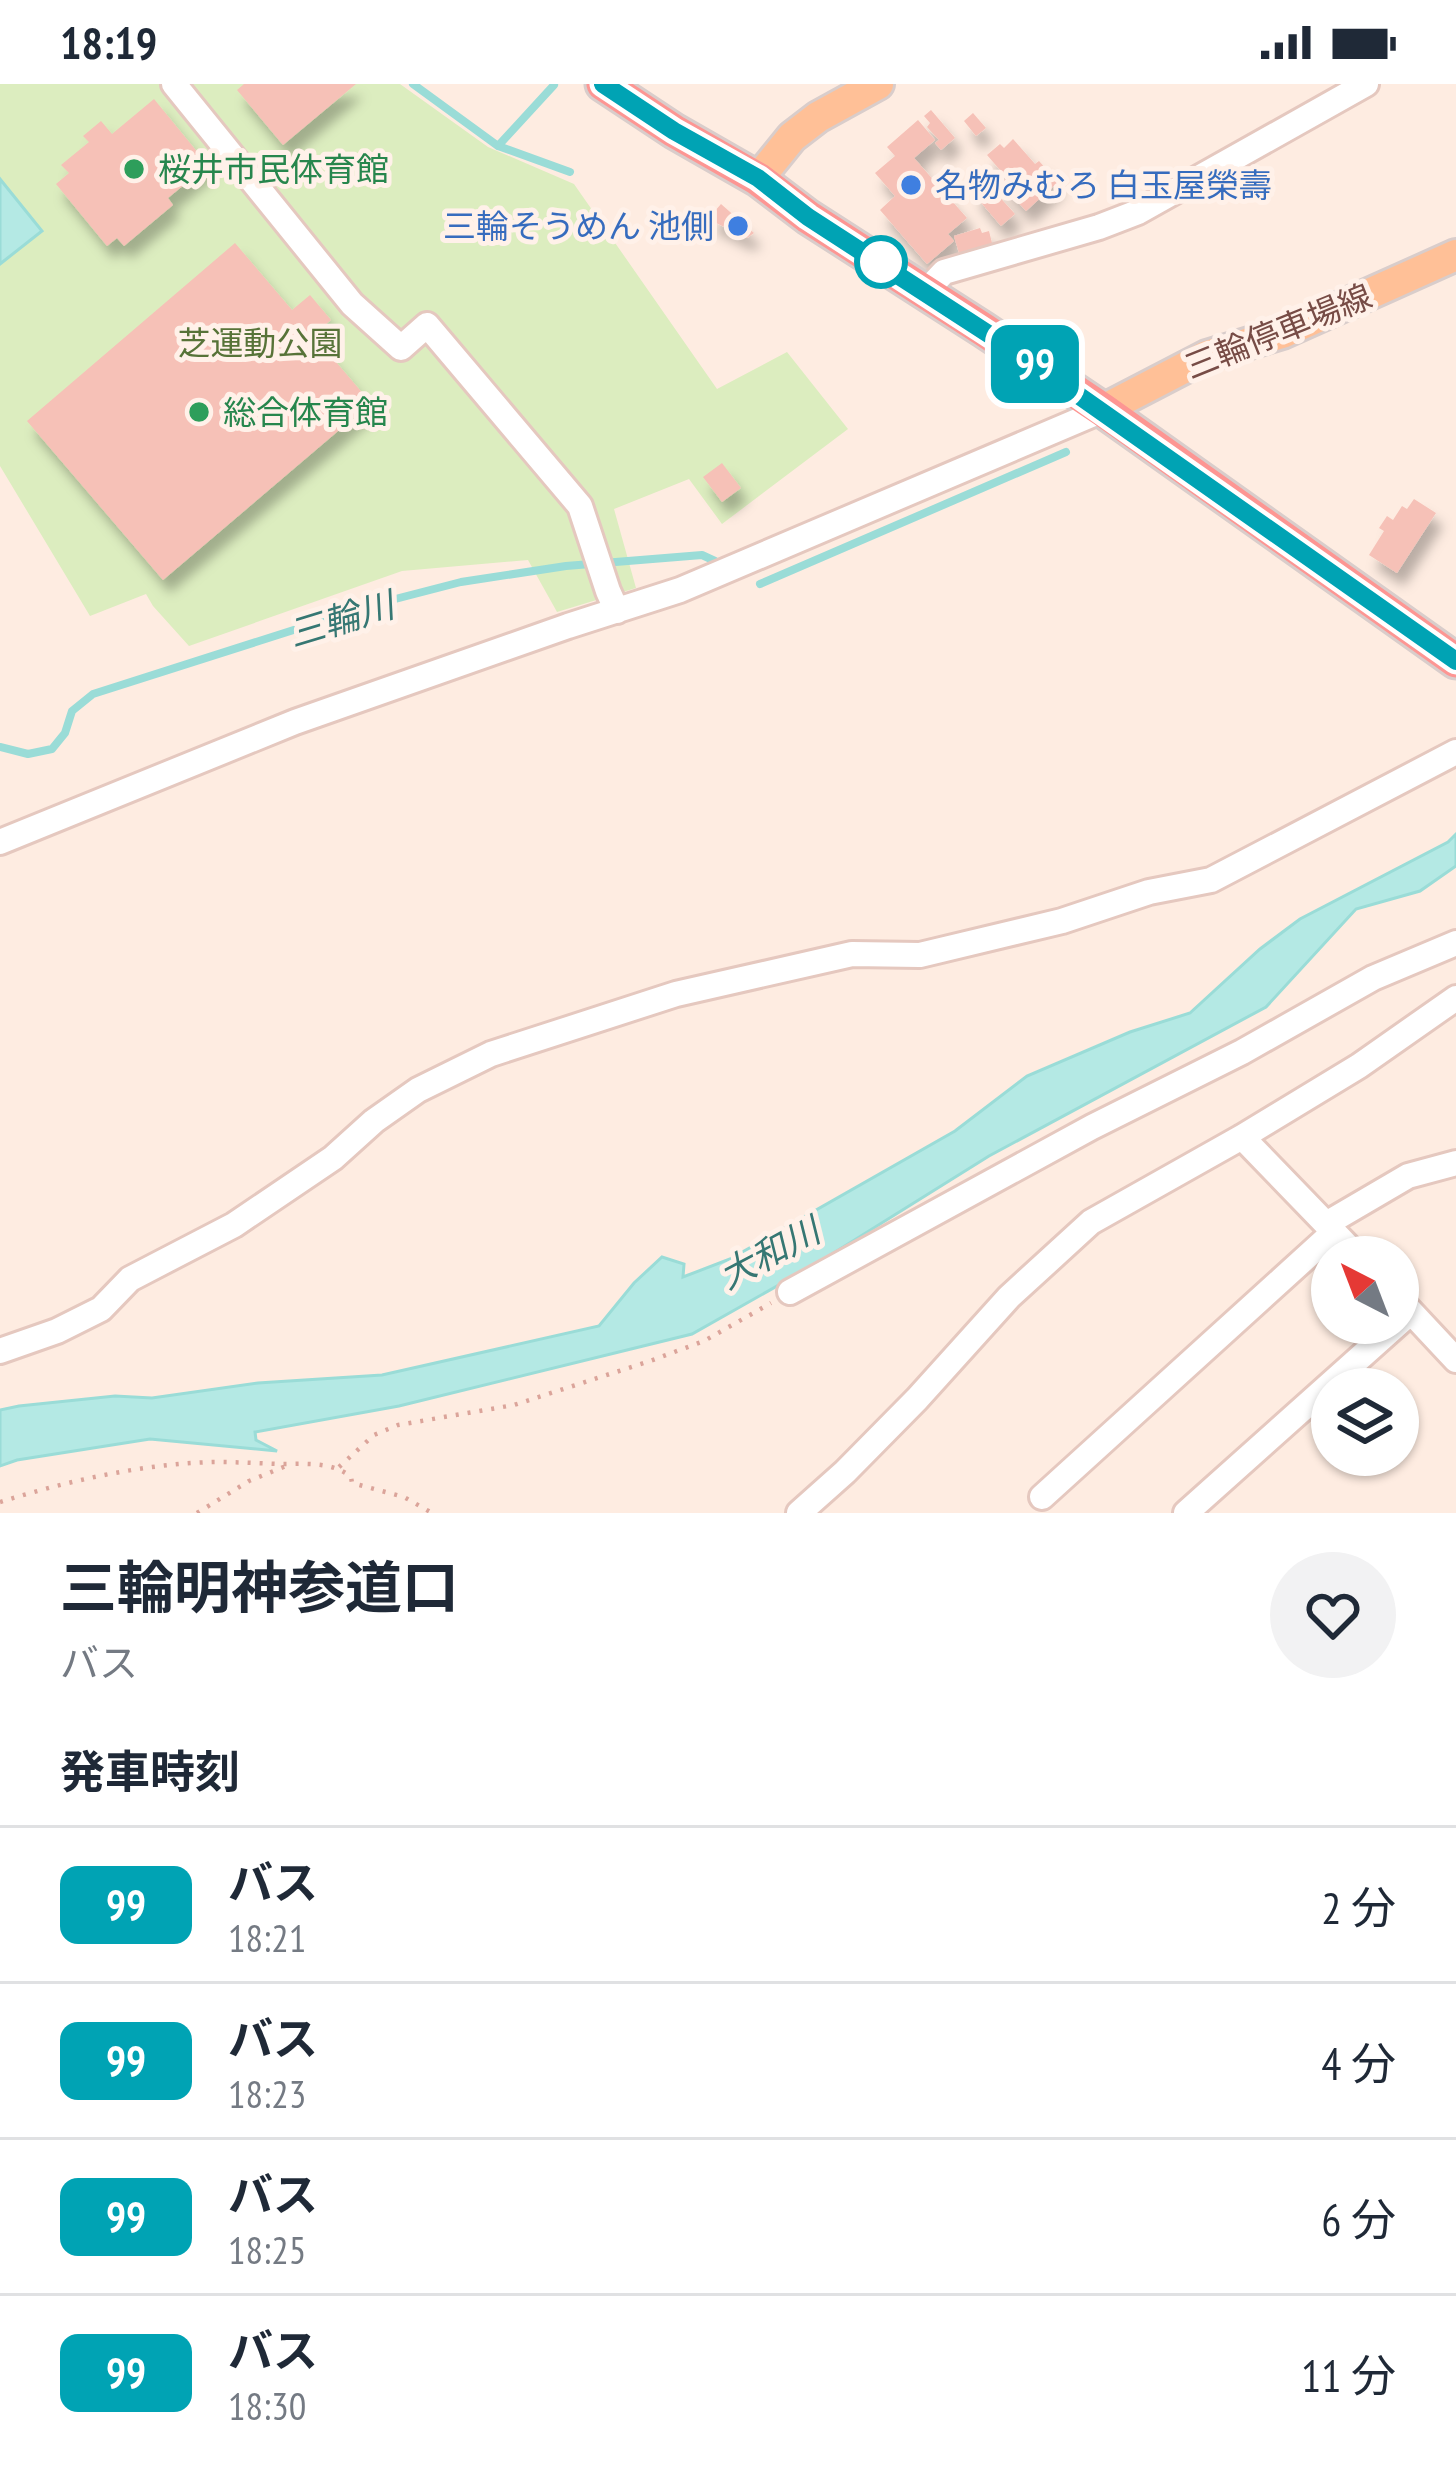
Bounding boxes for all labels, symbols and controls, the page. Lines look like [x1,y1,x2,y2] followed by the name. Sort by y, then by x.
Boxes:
[60,13,157,71] text: 18:19
[158,147,389,190] place label: 桜井市民体育館
[121,156,147,182] marker: 桜井市民体育館
[935,163,1272,206] place label: 名物みむろ 白玉屋榮壽
[898,172,924,198] marker: 名物みむろ 白玉屋榮壽
[443,204,714,247] place label: 三輪そうめん 池側
[725,213,751,239] marker: 三輪そうめん 池側
[856,237,906,287] unlabelled marker
[1178,274,1378,388] street label: 三輪停車場線
[178,321,343,364] park label: 芝運動公園
[981,325,1089,403] line badge: 99
[1015,336,1055,391] text: 99
[223,390,388,433] place label: 総合体育館
[186,399,212,425] marker: 総合体育館
[282,579,403,657] water label: 三輪川
[710,1205,831,1299] water label: 大和川
[1311,1236,1419,1344] north arrow
[1311,1236,1419,1476] map controls
[1311,1368,1419,1476] button: layers
[60,1550,459,1624] text: 三輪明神参道口
[1270,1552,1396,1678] button: heart
[60,1637,138,1688] text: バス
[60,1742,240,1800] text: 発車時刻
[228,1853,318,1911] text: バス
[106,1877,146,1932] text: 99
[1321,1878,1396,1936] text: 2 分
[228,1912,306,1963] text: 18:21
[228,2009,318,2067] text: バス
[106,2033,146,2088] text: 99
[1321,2034,1396,2092] text: 4 分
[228,2068,306,2119] text: 18:23
[228,2165,318,2223] text: バス
[106,2189,146,2244] text: 99
[1321,2190,1396,2248] text: 6 分
[228,2224,306,2275] text: 18:25
[228,2321,318,2379] text: バス
[106,2345,146,2400] text: 99
[1301,2346,1396,2404] text: 11 分
[228,2380,306,2431] text: 18:30

